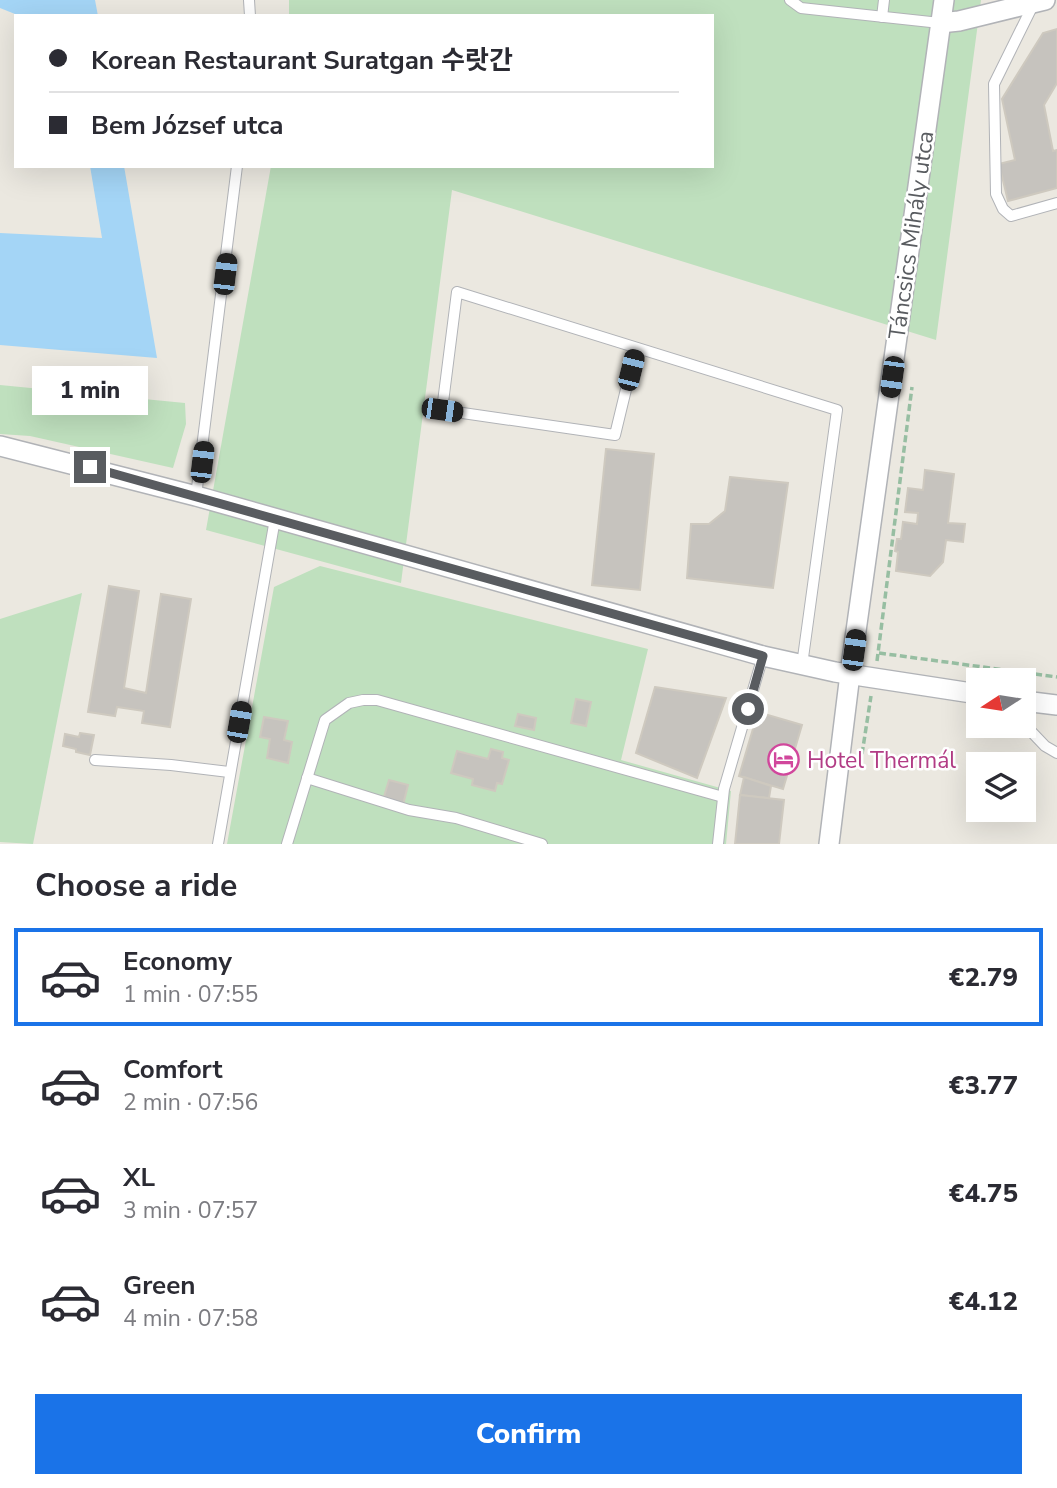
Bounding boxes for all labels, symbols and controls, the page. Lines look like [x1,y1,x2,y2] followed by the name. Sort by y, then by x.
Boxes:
[91,43,513,78] text: Korean Restaurant Suratgan 수랏간
[91,108,284,143] text: Bem József utca
[882,129,941,341] street label: Táncsics Mihály utca
[213,252,238,296] car
[616,347,647,393] car
[879,355,906,399] car
[32,365,148,414] callout: 1 min
[60,375,120,406] text: 1 min
[420,397,465,423] car
[190,440,215,484] car
[74,451,106,483] route end
[841,628,868,672] car
[966,668,1036,738] north arrow
[966,668,1036,822] map controls
[732,693,764,725] route start
[226,699,253,745] car
[767,743,801,777] hotel icon: Hotel Thermál
[807,745,956,776] place label: Hotel Thermál
[966,752,1036,822] button: layers
[35,864,237,907] text: Choose a ride
[123,944,232,979] text: Economy
[39,946,102,1009] icon: car
[949,960,1018,995] text: €2.79
[123,979,258,1010] text: 1 min · 07:55
[123,1052,223,1087] text: Comfort
[39,1054,102,1117] icon: car
[949,1068,1018,1103] text: €3.77
[123,1087,258,1118] text: 2 min · 07:56
[123,1160,155,1195] text: XL
[39,1162,102,1225] icon: car
[949,1176,1018,1211] text: €4.75
[123,1195,258,1226] text: 3 min · 07:57
[123,1268,196,1303] text: Green
[39,1270,102,1333] icon: car
[949,1284,1018,1319] text: €4.12
[123,1303,258,1334] text: 4 min · 07:58
[35,1394,1022,1474] button: Confirm

